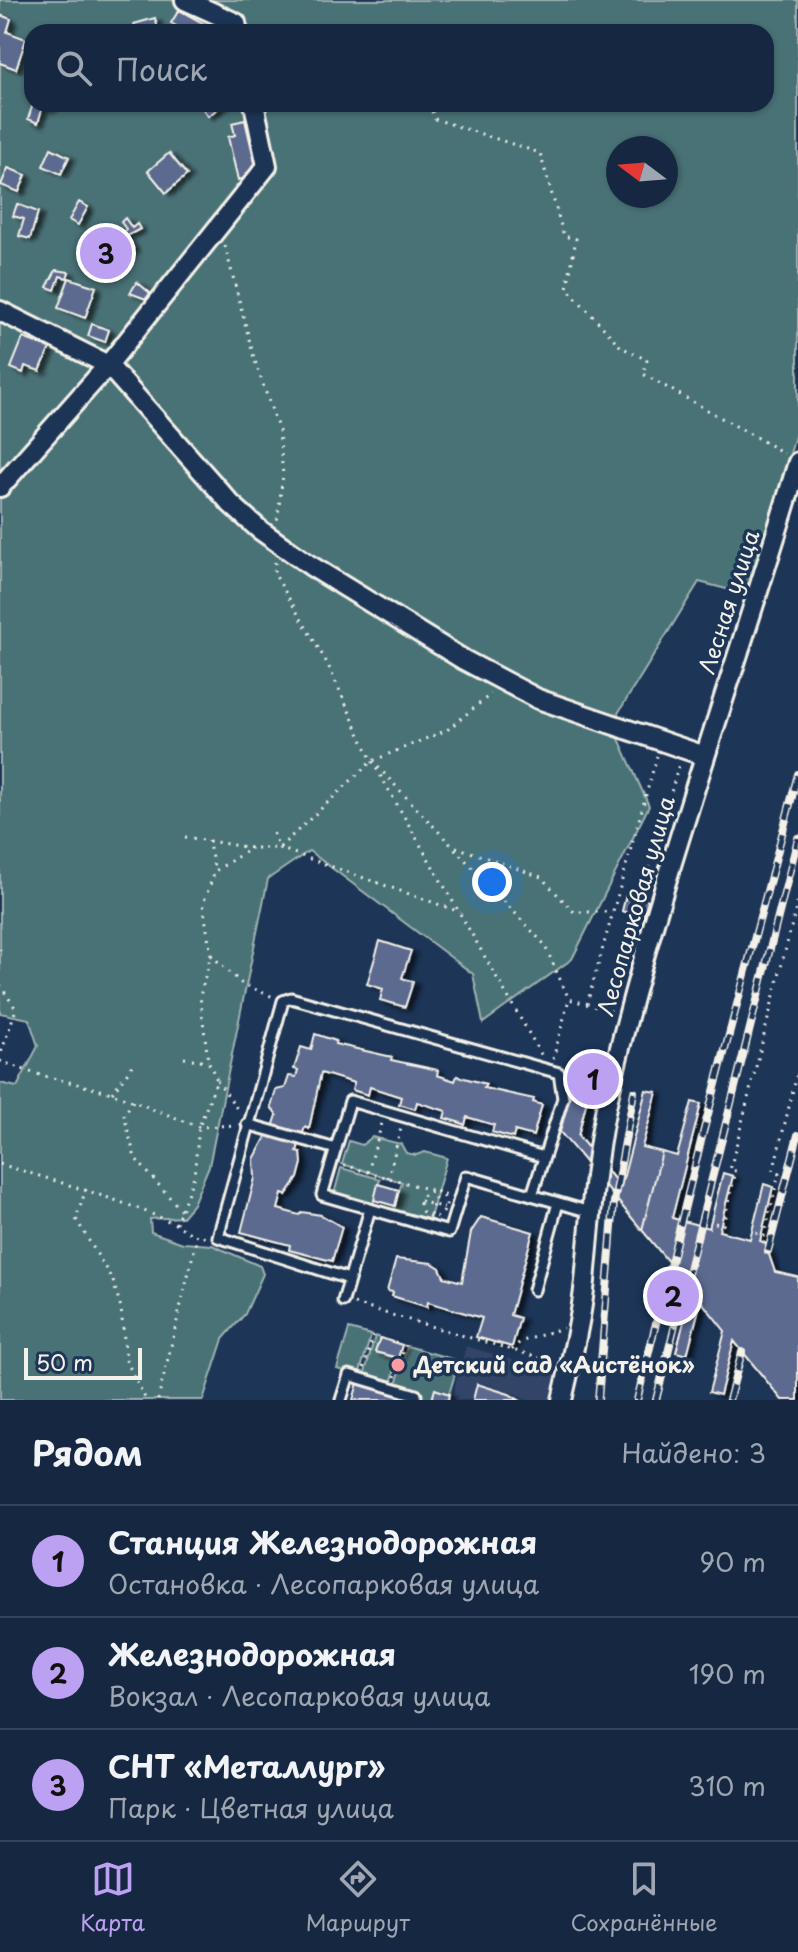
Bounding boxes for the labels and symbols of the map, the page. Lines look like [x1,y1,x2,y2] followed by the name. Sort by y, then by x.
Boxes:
[606,136,678,208] north arrow
[80,223,132,283] pin: 3
[689,525,766,678] street label: Лесная улица
[587,792,682,1019] street label: Лесопарковая улица
[472,862,512,902] your location
[567,1049,619,1109] pin: 1
[647,1266,699,1326] pin: 2
[24,1344,142,1380] scale bar
[413,1347,695,1380] place label: Детский сад «Аистёнок»
[389,1356,407,1374] marker: Детский сад «Аистёнок»

